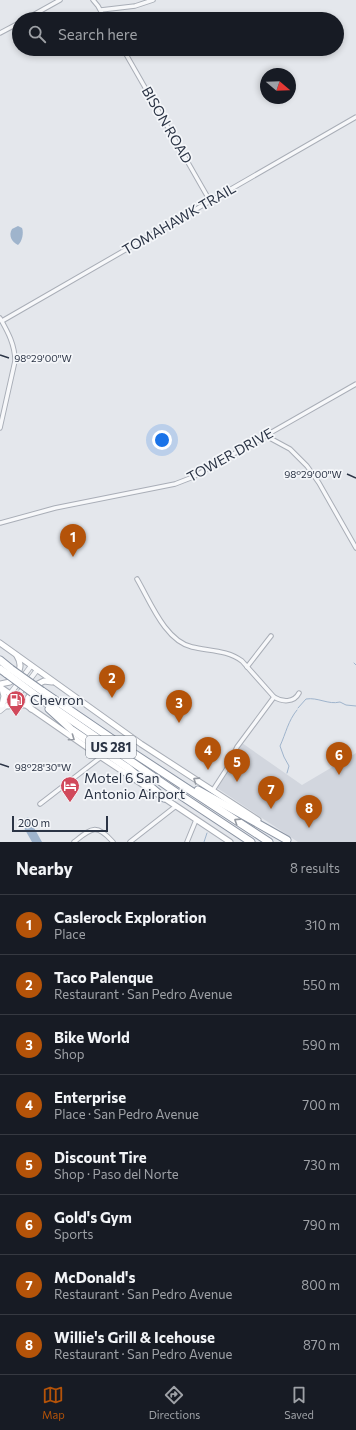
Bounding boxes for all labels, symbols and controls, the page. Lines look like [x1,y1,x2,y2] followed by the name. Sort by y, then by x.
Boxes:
[12,12,344,56] search box
[26,23,48,45] icon: search
[58,25,137,43] text: Search here
[260,68,296,104] north arrow
[139,83,196,166] street label: BISON ROAD
[119,179,239,258] street label: TOMAHAWK TRAIL
[14,352,72,364] text: 98°29'00"W
[184,424,276,485] street label: TOWER DRIVE
[152,430,172,450] your location
[284,468,342,480] text: 98°29'00"W
[60,524,86,557] pin: 1
[99,665,125,698] pin: 2
[5,689,27,717] fuel station icon: Chevron
[166,690,192,723] pin: 3
[30,691,84,708] place label: Chevron
[68,733,75,741] one-way arrow
[86,736,136,758] road number: US 281
[195,737,221,770] pin: 4
[326,742,352,775] pin: 6
[224,749,250,782] pin: 5
[15,761,71,773] text: 98°28'30"W
[84,769,185,802] place label: Motel 6 San Antonio Airport
[59,775,81,803] hotel icon: Motel 6 San Antonio Airport
[258,776,284,809] pin: 7
[193,777,200,784] one-way arrow
[296,795,322,828] pin: 8
[12,814,108,833] scale bar
[18,816,50,829] text: 200 m
[234,819,241,826] one-way arrow
[16,858,73,879] text: Nearby
[290,860,340,876] text: 8 results
[54,908,206,926] text: Caslerock Exploration
[26,917,32,933] text: 1
[305,917,340,933] text: 310 m
[54,926,86,942] text: Place
[54,968,153,986] text: Taco Palenque
[25,977,33,993] text: 2
[303,977,340,993] text: 550 m
[54,986,232,1002] text: Restaurant · San Pedro Avenue
[54,1028,130,1046] text: Bike World
[25,1037,33,1053] text: 3
[302,1037,340,1053] text: 590 m
[54,1046,85,1062] text: Shop
[54,1088,126,1106] text: Enterprise
[25,1097,33,1113] text: 4
[302,1097,340,1113] text: 700 m
[54,1106,199,1122] text: Place · San Pedro Avenue
[54,1148,147,1166] text: Discount Tire
[25,1157,33,1173] text: 5
[303,1157,340,1173] text: 730 m
[54,1166,179,1182] text: Shop · Paso del Norte
[54,1208,132,1226] text: Gold's Gym
[25,1217,33,1233] text: 6
[303,1217,340,1233] text: 790 m
[54,1226,94,1242] text: Sports
[54,1268,135,1286] text: McDonald's
[25,1277,33,1293] text: 7
[301,1277,340,1293] text: 800 m
[54,1286,232,1302] text: Restaurant · San Pedro Avenue
[54,1328,215,1346] text: Willie's Grill & Icehouse
[25,1337,33,1353] text: 8
[303,1337,340,1353] text: 870 m
[54,1346,232,1362] text: Restaurant · San Pedro Avenue
[42,1384,65,1421] tab: Map
[149,1384,200,1421] tab: Directions
[284,1384,314,1421] tab: Saved

